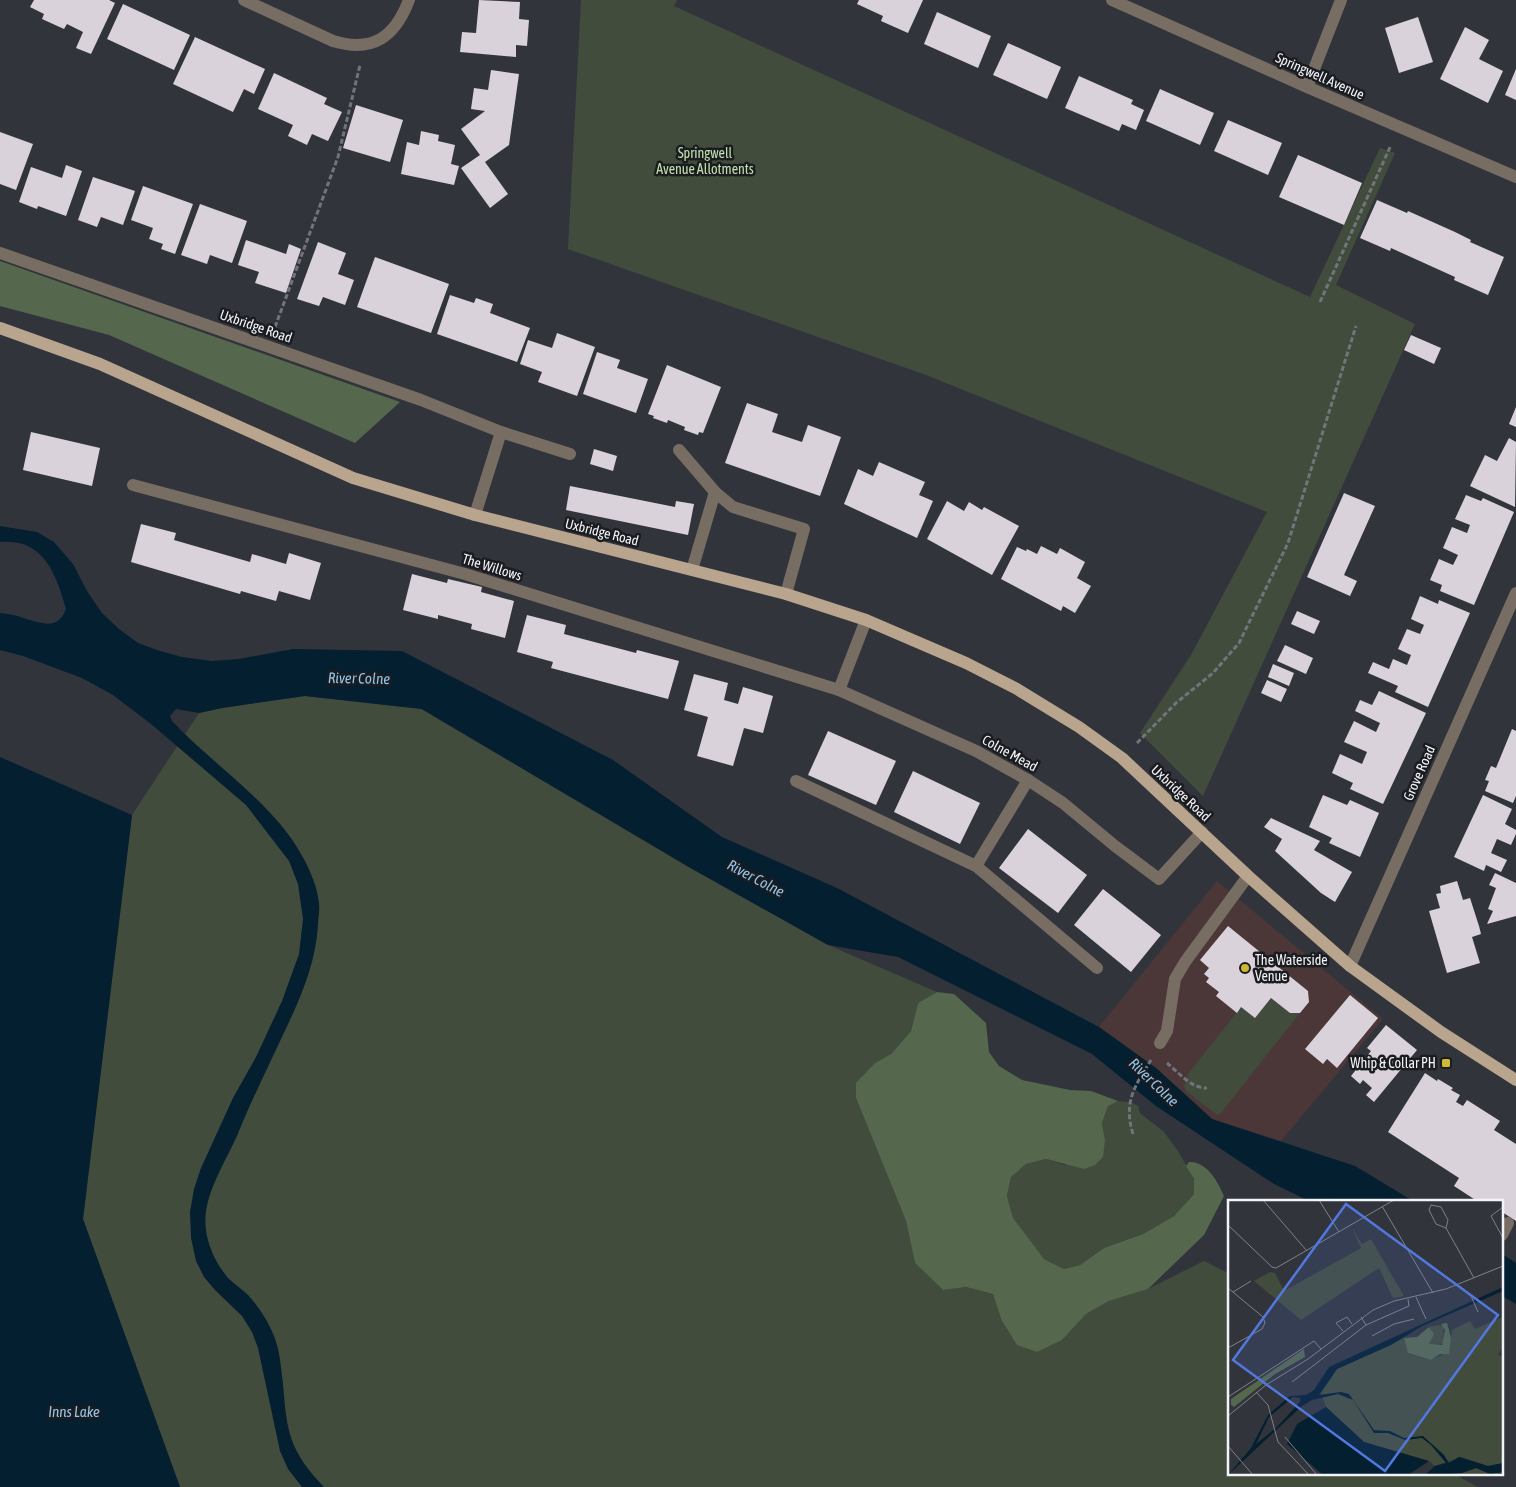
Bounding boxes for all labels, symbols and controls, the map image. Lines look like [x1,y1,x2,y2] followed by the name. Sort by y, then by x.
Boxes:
[1273,49,1367,103] street label: Springwell Avenue
[656,145,754,177] park label: Springwell Avenue Allotments
[218,306,294,346] street label: Uxbridge Road
[564,515,640,549] street label: Uxbridge Road
[460,550,524,584] street label: The Willows
[328,669,390,687] water label: River Colne
[980,731,1040,775] street label: Colne Mead
[1400,743,1438,803] street label: Grove Road
[1148,761,1214,825] street label: Uxbridge Road
[725,856,788,900] water label: River Colne
[1255,952,1328,984] place label: The Waterside Venue
[1239,962,1251,974] marker: The Waterside Venue
[1126,1054,1182,1110] water label: River Colne
[1350,1055,1436,1071] place label: Whip & Collar PH
[1440,1057,1452,1069] marker: Whip & Collar PH
[1228,1200,1504,1474] inset map
[48,1403,100,1420] water label: Inns Lake

